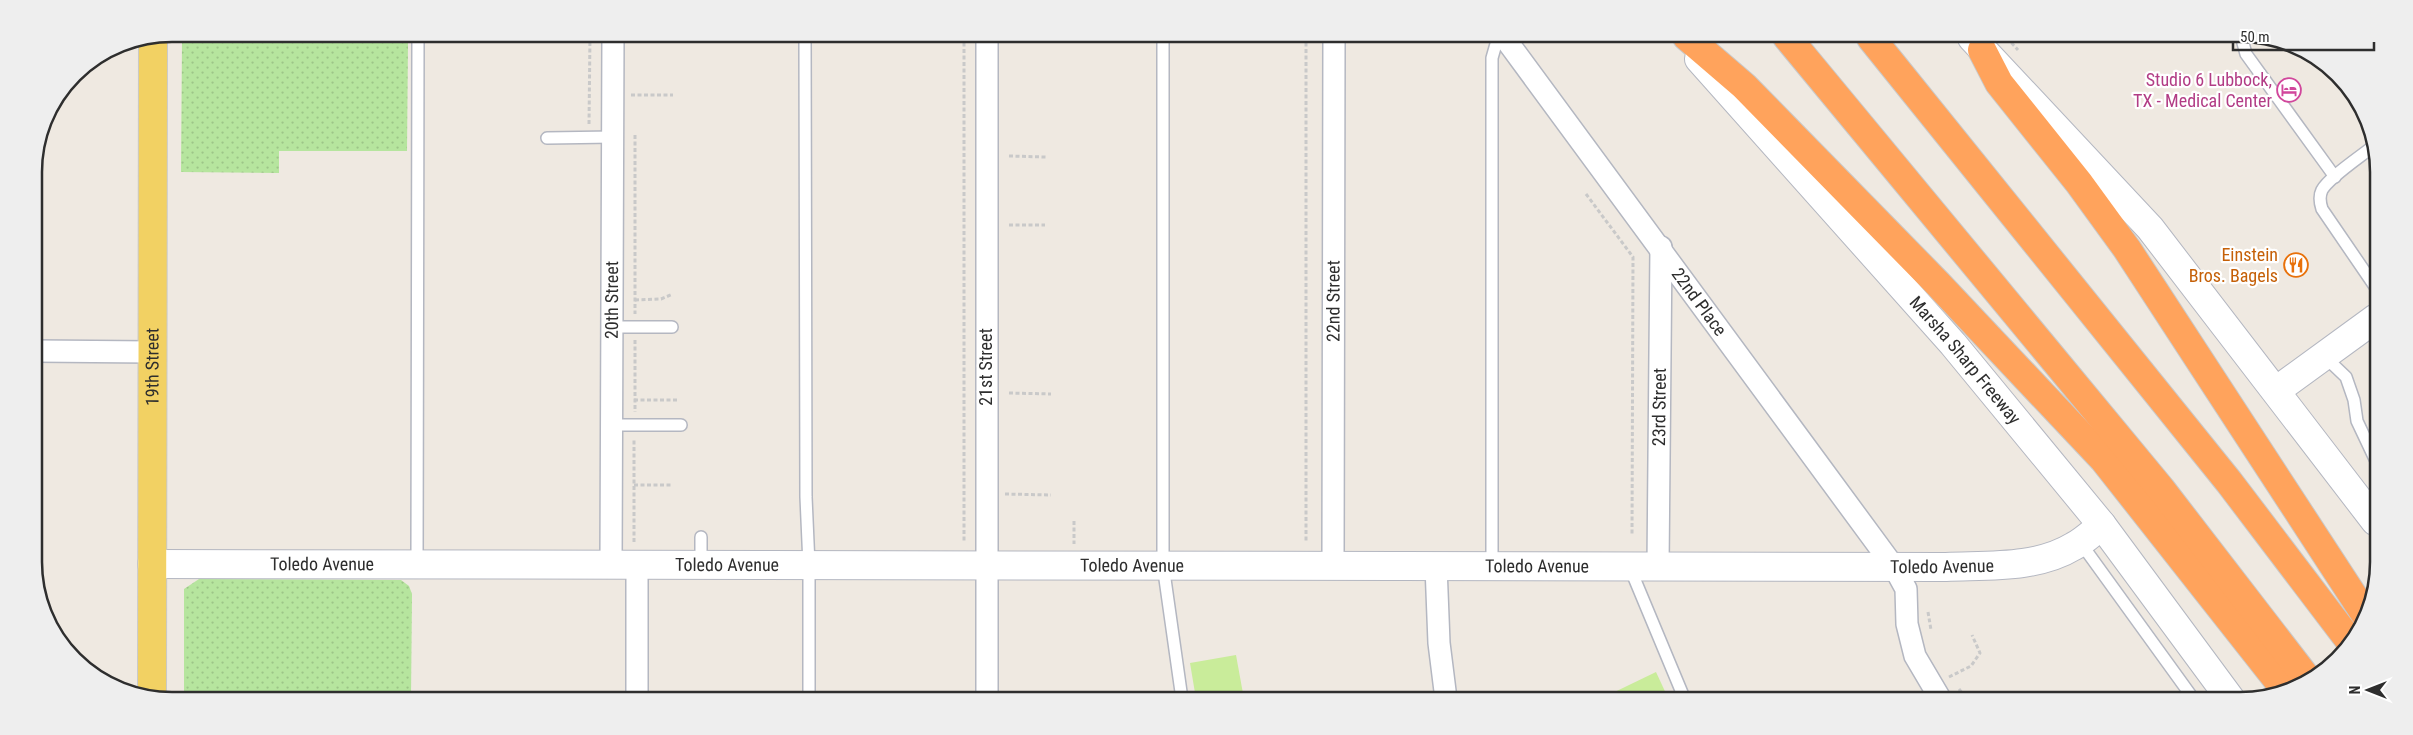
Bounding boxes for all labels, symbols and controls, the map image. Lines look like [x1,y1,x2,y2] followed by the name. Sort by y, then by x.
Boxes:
[2233,20,2374,52] scale bar
[2240,28,2270,46] text: 50 m
[2133,69,2273,111] place label: Studio 6 Lubbock, TX - Medical Center
[2276,77,2302,103] hotel icon: Studio 6 Lubbock, TX - Medical Center
[2189,244,2278,286] place label: Einstein Bros. Bagels
[2283,252,2309,278] restaurant icon: Einstein Bros. Bagels
[1322,260,1344,342] street label: 22nd Street
[601,261,622,339] street label: 20th Street
[1667,264,1731,340] street label: 22nd Place
[1905,292,2026,428] street label: Marsha Sharp Freeway
[141,328,163,406] street label: 19th Street
[975,328,996,406] street label: 21st Street
[1648,368,1670,446] street label: 23rd Street
[270,553,374,574] street label: Toledo Avenue
[675,554,779,575] street label: Toledo Avenue
[1080,555,1184,576] street label: Toledo Avenue
[1485,555,1589,576] street label: Toledo Avenue
[1890,555,1994,577] street label: Toledo Avenue
[2343,665,2393,715] north arrow
[2347,686,2363,694] text: N

